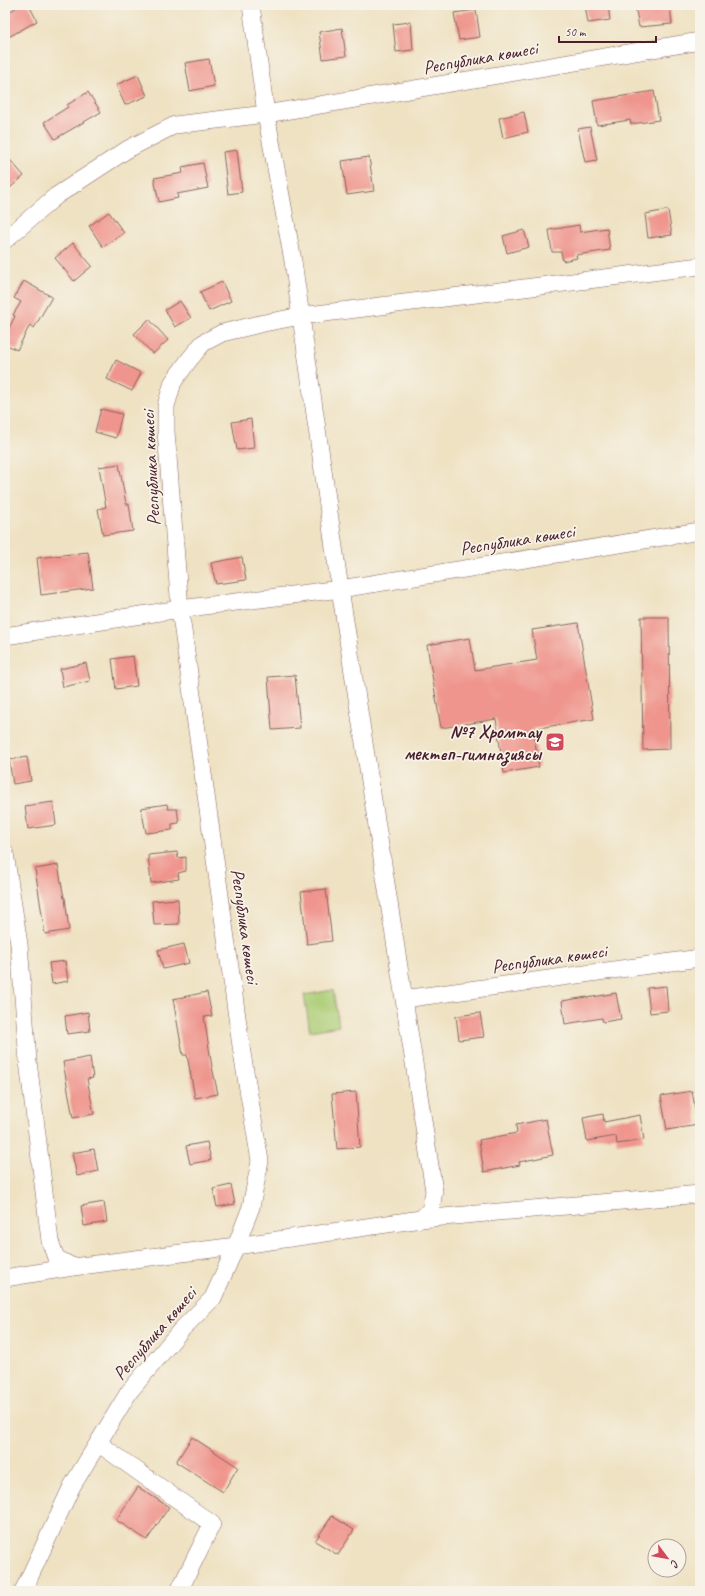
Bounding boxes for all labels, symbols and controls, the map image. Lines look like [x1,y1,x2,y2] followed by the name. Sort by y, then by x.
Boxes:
[559,18,656,44] scale bar
[565,24,587,40] text: 50 m
[421,36,542,80] street label: Республика көшесі
[136,407,166,526] street label: Республика көшесі
[458,519,579,561] street label: Республика көшесі
[404,720,544,767] place label: №7 Хромтау мектеп-гимназиясы
[544,731,566,753] school or university icon: №7 Хромтау мектеп-гимназиясы
[225,867,265,988] street label: Республика көшесі
[490,939,611,979] street label: Республика көшесі
[108,1280,203,1385] street label: Республика көшесі
[647,1538,687,1578] north arrow
[667,1557,683,1571] text: С

